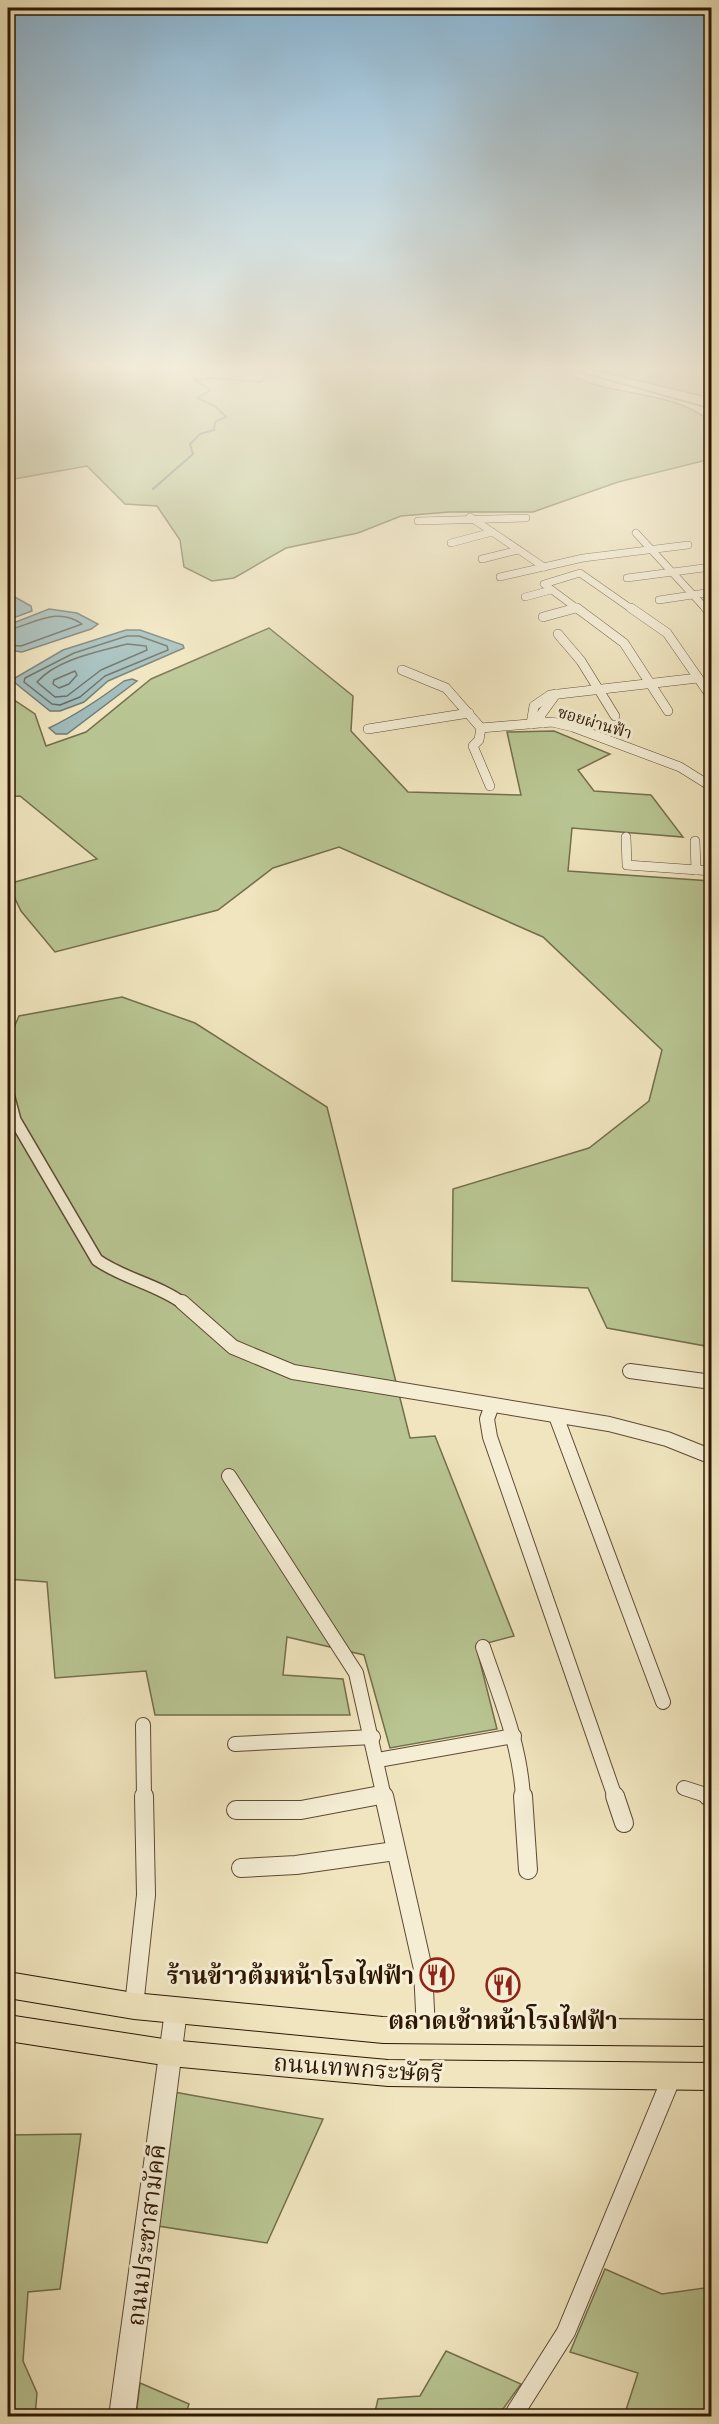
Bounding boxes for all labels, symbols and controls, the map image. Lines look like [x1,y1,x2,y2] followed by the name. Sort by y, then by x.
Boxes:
[555,699,635,745] street label: ซอยผ่านฟ้า
[419,1957,455,1993] restaurant icon: ร้านข้าวต้มหน้าโรงไฟฟ้า
[167,1958,414,1993] place label: ร้านข้าวต้มหน้าโรงไฟฟ้า
[485,1967,521,2003] restaurant icon: ตลาดเช้าหน้าโรงไฟฟ้า
[388,2003,618,2038] place label: ตลาดเช้าหน้าโรงไฟฟ้า
[272,2045,444,2091] street label: ถนนเทพกระษัตรี
[117,2142,175,2328] street label: ถนนประชาสามัคคี

